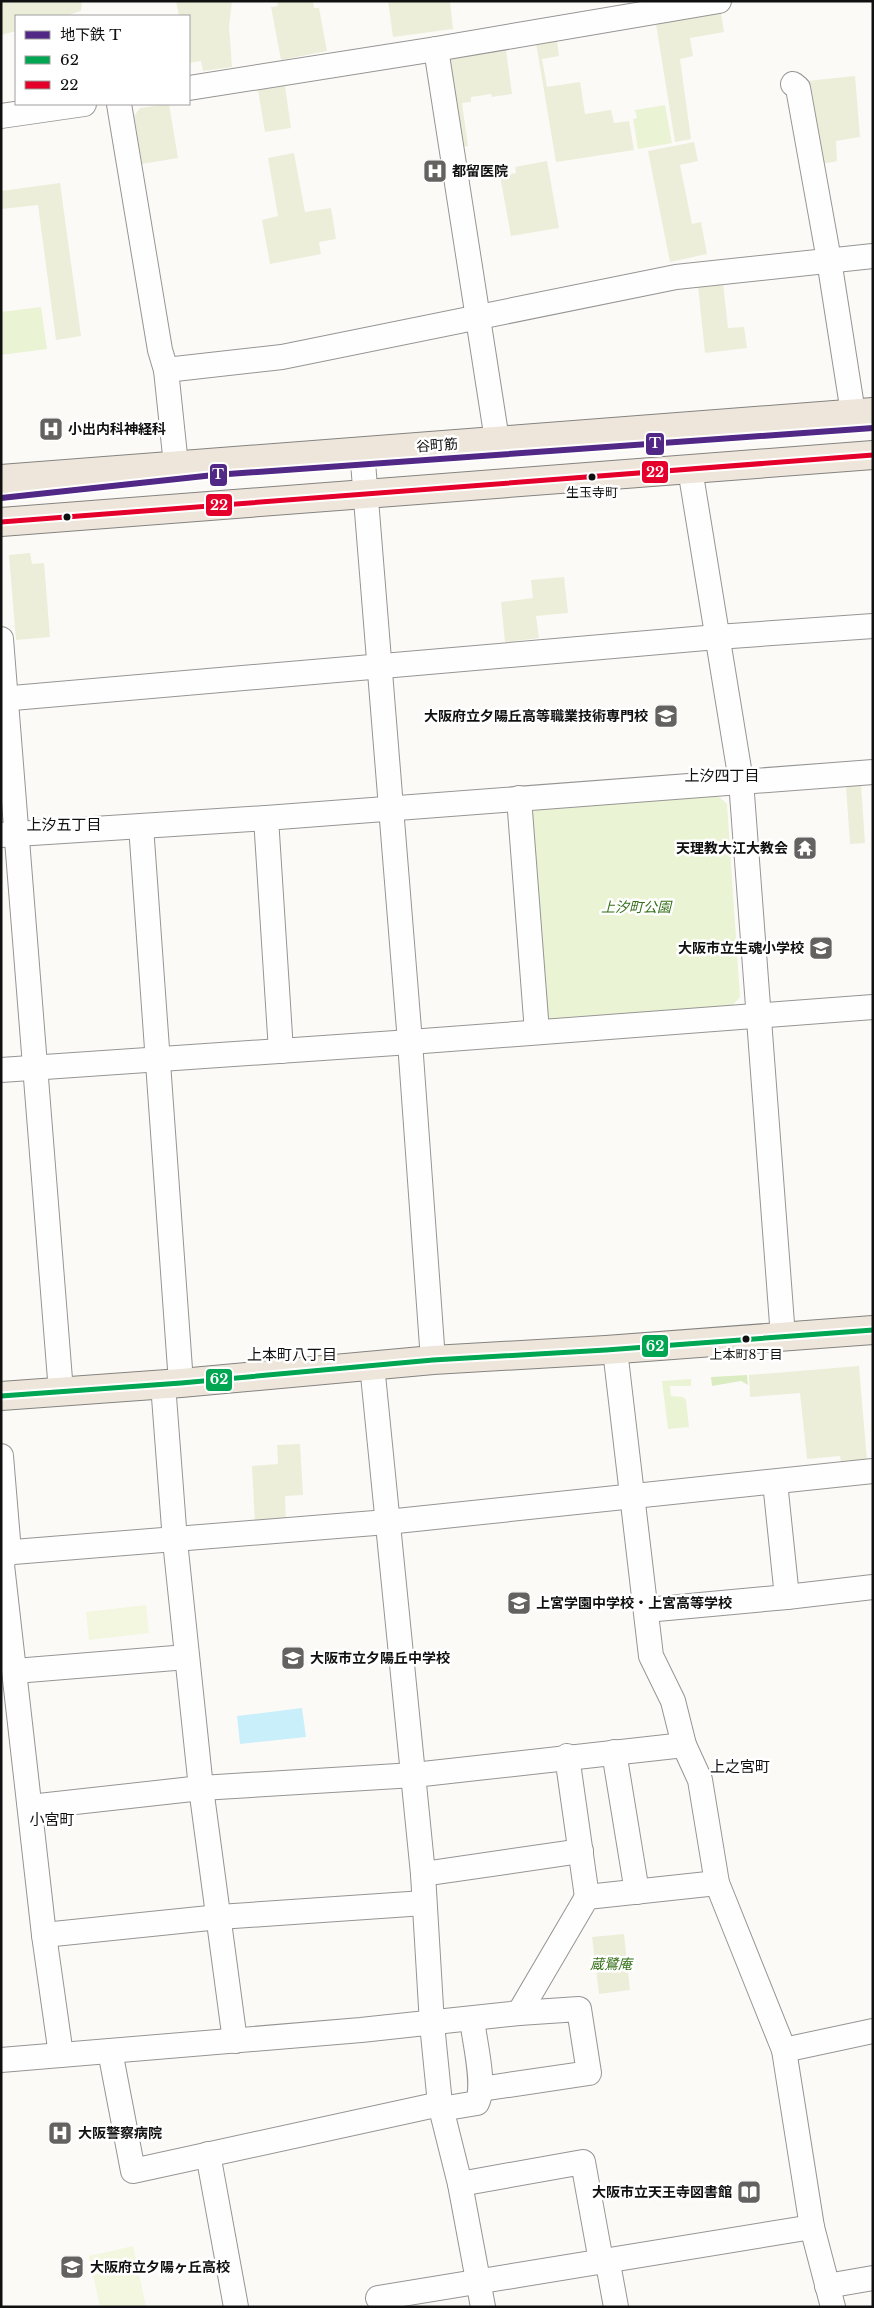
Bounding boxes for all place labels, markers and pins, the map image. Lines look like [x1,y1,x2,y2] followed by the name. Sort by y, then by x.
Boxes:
[422,158,448,184] hospital icon: 都留医院
[452,162,508,180] place label: 都留医院
[38,416,64,442] hospital icon: 小出内科神経科
[68,420,166,438] place label: 小出内科神経科
[587,472,597,482] marker: 生玉寺町
[566,484,618,501] place label: 生玉寺町
[62,512,72,522] unlabelled marker
[653,703,679,729] school or university icon: 大阪府立夕陽丘高等職業技術専門校
[424,707,648,725] place label: 大阪府立夕陽丘高等職業技術専門校
[792,835,818,861] temple icon: 天理教大江大教会
[676,839,788,857] place label: 天理教大江大教会
[808,935,834,961] school or university icon: 大阪市立生魂小学校
[678,939,804,957] place label: 大阪市立生魂小学校
[741,1334,751,1344] marker: 上本町8丁目
[710,1346,782,1363] place label: 上本町8丁目
[506,1590,532,1616] school or university icon: 上宮学園中学校・上宮高等学校
[536,1594,732,1612] place label: 上宮学園中学校・上宮高等学校
[280,1645,306,1671] school or university icon: 大阪市立夕陽丘中学校
[310,1649,450,1667] place label: 大阪市立夕陽丘中学校
[47,2120,73,2146] hospital icon: 大阪警察病院
[78,2124,162,2142] place label: 大阪警察病院
[736,2179,762,2205] library icon: 大阪市立天王寺図書館
[592,2183,732,2201] place label: 大阪市立天王寺図書館
[59,2254,85,2280] school or university icon: 大阪府立夕陽ヶ丘高校
[90,2258,230,2276] place label: 大阪府立夕陽ヶ丘高校

